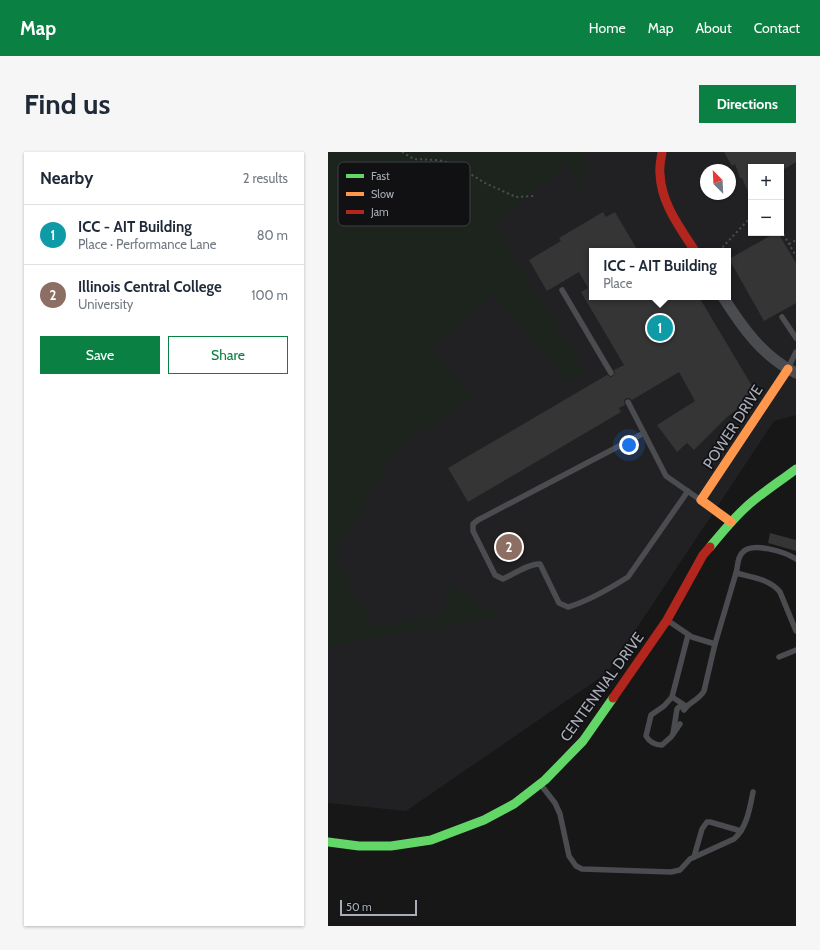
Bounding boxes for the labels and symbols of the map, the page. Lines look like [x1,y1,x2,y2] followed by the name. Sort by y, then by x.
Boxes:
[338,162,470,226] legend
[700,164,736,200] north arrow
[371,169,390,183] text: Fast
[371,187,394,201] text: Slow
[370,205,389,219] text: Jam
[647,313,673,343] pin: 1
[699,382,767,472] street label: POWER DRIVE
[619,435,639,455] your location
[496,532,522,562] pin: 2
[556,629,648,745] street label: CENTENNIAL DRIVE
[340,898,417,917] scale bar

